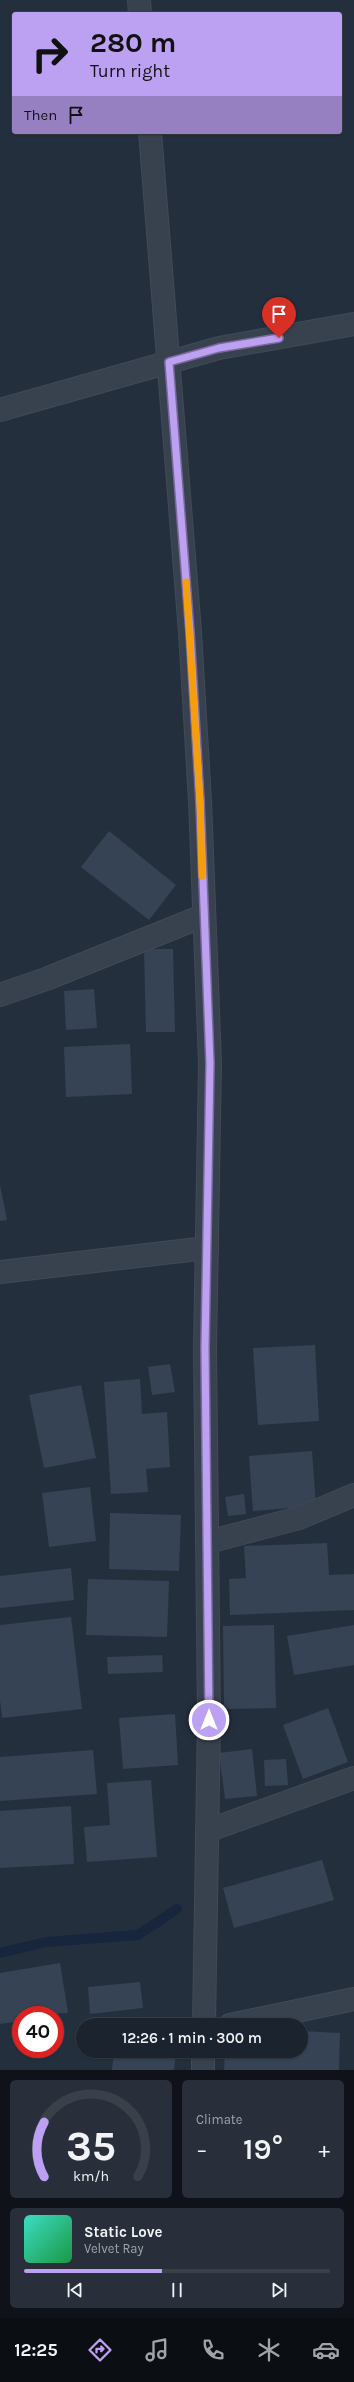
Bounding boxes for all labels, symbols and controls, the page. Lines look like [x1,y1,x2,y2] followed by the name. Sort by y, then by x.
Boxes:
[90,26,176,59] text: 280 m
[24,28,76,80] icon: right
[90,60,170,82] text: Turn right
[65,104,87,126] icon: arrive
[24,106,57,124] text: Then
[262,297,296,338] pin
[268,303,290,325] icon: arrive
[188,1699,230,1741] position arrow
[12,2006,64,2058] speed limit sign: 40
[122,2029,262,2047] text: 12:26 · 1 min · 300 m
[196,2112,242,2127] text: Climate
[66,2122,116,2170] text: 35
[243,2131,283,2167] text: 19°
[196,2137,208,2163] text: −
[318,2137,330,2163] text: +
[73,2168,109,2185] text: km/h
[84,2223,162,2241] text: Static Love
[84,2241,144,2256] text: Velvet Ray
[64,2279,86,2301] icon: previous
[166,2279,188,2301] icon: pause
[268,2279,290,2301] icon: next
[86,2336,114,2364] icon: directions
[143,2336,171,2364] icon: music
[199,2336,227,2364] icon: phone
[255,2336,283,2364] icon: climate
[312,2336,340,2364] icon: car
[14,2339,58,2361] text: 12:25

